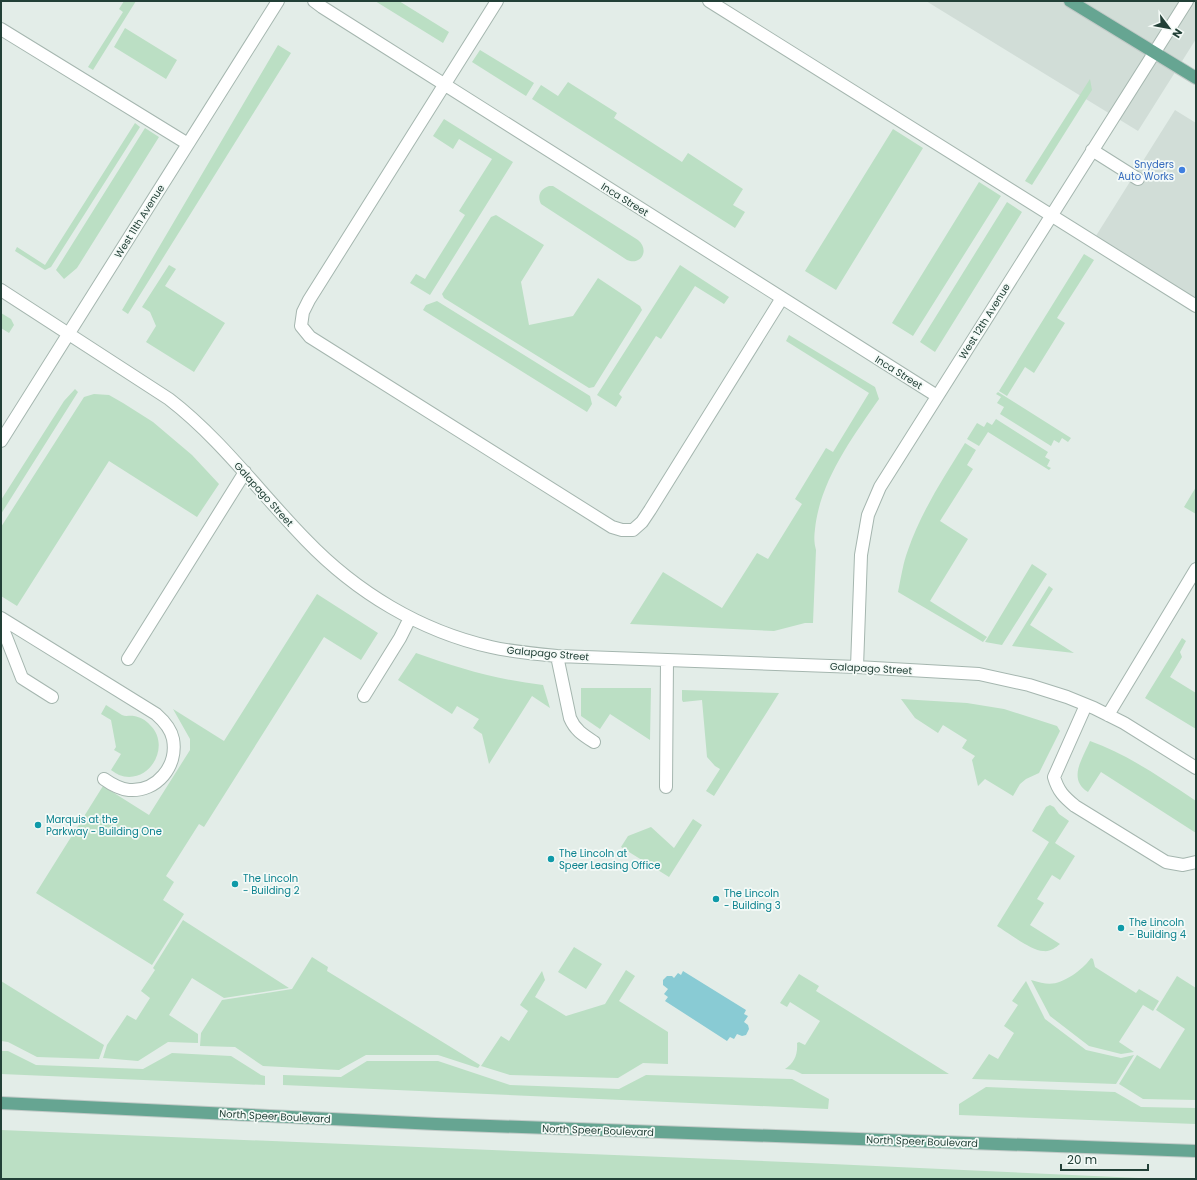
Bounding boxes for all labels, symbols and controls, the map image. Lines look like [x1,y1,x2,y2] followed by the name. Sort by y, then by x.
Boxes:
[1149,8,1189,48] north arrow
[1169,26,1186,41] text: N
[1118,157,1174,184] place label: Snyders Auto Works
[1177,165,1187,175] marker: Snyders Auto Works
[598,179,652,220] street label: Inca Street
[111,182,168,261] street label: West 11th Avenue
[955,281,1014,362] street label: West 12th Avenue
[872,352,926,393] street label: Inca Street
[230,459,297,530] street label: Galapago Street
[506,642,590,665] street label: Galapago Street
[829,659,913,678] street label: Galapago Street
[46,812,162,839] place label: Marquis at the Parkway - Building One
[33,820,43,830] marker: Marquis at the Parkway - Building One
[559,846,660,873] place label: The Lincoln at Speer Leasing Office
[546,854,556,864] marker: The Lincoln at Speer Leasing Office
[243,871,300,898] place label: The Lincoln - Building 2
[230,879,240,889] marker: The Lincoln - Building 2
[724,886,781,913] place label: The Lincoln - Building 3
[711,894,721,904] marker: The Lincoln - Building 3
[1129,915,1186,942] place label: The Lincoln - Building 4
[1116,923,1126,933] marker: The Lincoln - Building 4
[219,1106,331,1127] street label: North Speer Boulevard
[542,1121,654,1140] street label: North Speer Boulevard
[866,1132,978,1151] street label: North Speer Boulevard
[1061,1146,1148,1172] scale bar
[1067,1151,1097,1168] text: 20 m

